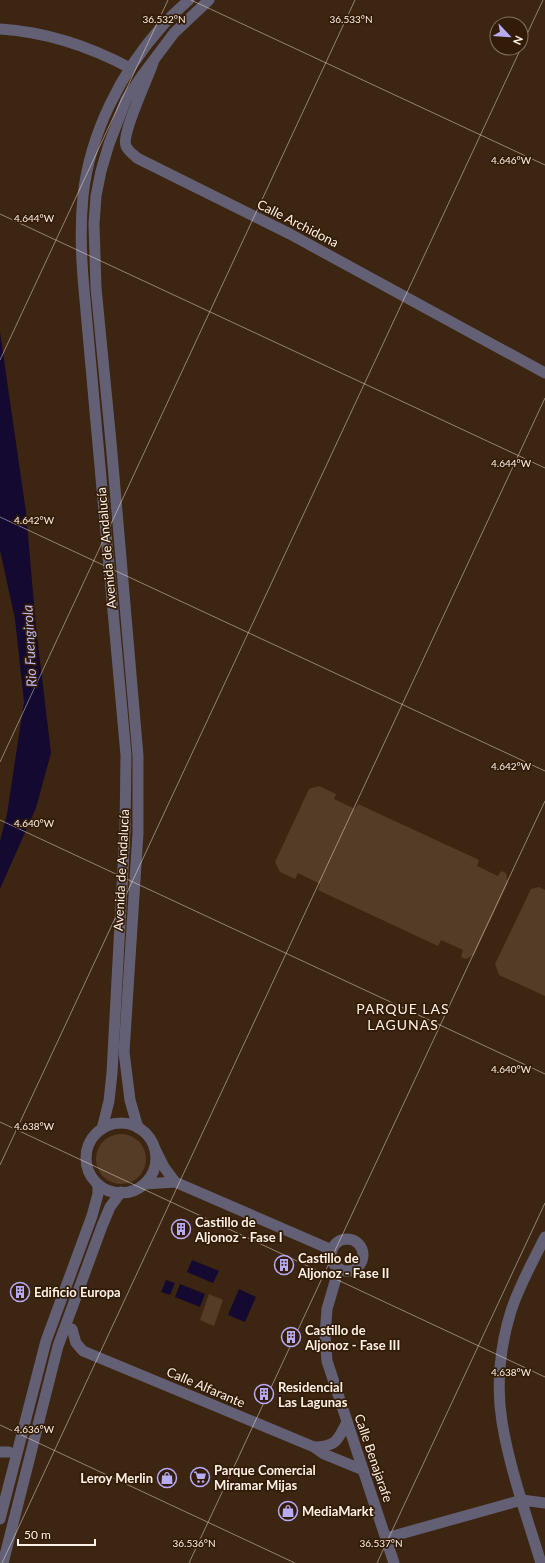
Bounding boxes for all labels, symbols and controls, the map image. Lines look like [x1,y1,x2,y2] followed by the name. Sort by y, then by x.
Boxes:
[142,13,186,25] text: 36.532°N
[329,13,373,25] text: 36.533°N
[489,16,529,56] north arrow
[511,34,526,47] text: N
[491,154,532,166] text: 4.646°W
[255,196,341,250] street label: Calle Archidona
[14,212,55,224] text: 4.644°W
[491,457,532,469] text: 4.644°W
[93,487,119,609] street label: Avenida de Andalucía
[14,514,55,526] text: 4.642°W
[18,604,40,688] water label: Rio Fuengirola
[491,760,532,772] text: 4.642°W
[110,809,132,931] street label: Avenida de Andalucía
[14,817,55,829] text: 4.640°W
[356,1000,450,1033] district label: PARQUE LAS LAGUNAS
[491,1063,532,1075] text: 4.640°W
[14,1120,55,1132] text: 4.638°W
[194,1214,283,1245] place label: Castillo de Aljonoz - Fase I
[170,1218,192,1240] building icon: Castillo de Aljonoz - Fase I
[297,1250,389,1281] place label: Castillo de Aljonoz - Fase II
[273,1254,295,1276] building icon: Castillo de Aljonoz - Fase II
[9,1281,31,1303] building icon: Edificio Europa
[34,1284,121,1300] place label: Edificio Europa
[304,1322,400,1353] place label: Castillo de Aljonoz - Fase III
[280,1326,302,1348] building icon: Castillo de Aljonoz - Fase III
[164,1363,248,1411] street label: Calle Alfarante
[491,1366,532,1378] text: 4.638°W
[278,1379,348,1410] place label: Residencial Las Lagunas
[253,1383,275,1405] building icon: Residencial Las Lagunas
[351,1412,397,1504] street label: Calle Benajarafe
[14,1423,55,1435] text: 4.636°W
[214,1462,316,1493] place label: Parque Comercial Miramar Mijas
[189,1466,211,1488] supermarket icon: Parque Comercial Miramar Mijas
[156,1467,178,1489] shop icon: Leroy Merlin
[80,1470,153,1486] place label: Leroy Merlin
[277,1500,299,1522] shop icon: MediaMarkt
[302,1503,374,1519] place label: MediaMarkt
[18,1521,95,1547] scale bar
[24,1527,51,1542] text: 50 m
[172,1537,216,1549] text: 36.536°N
[359,1537,403,1549] text: 36.537°N

